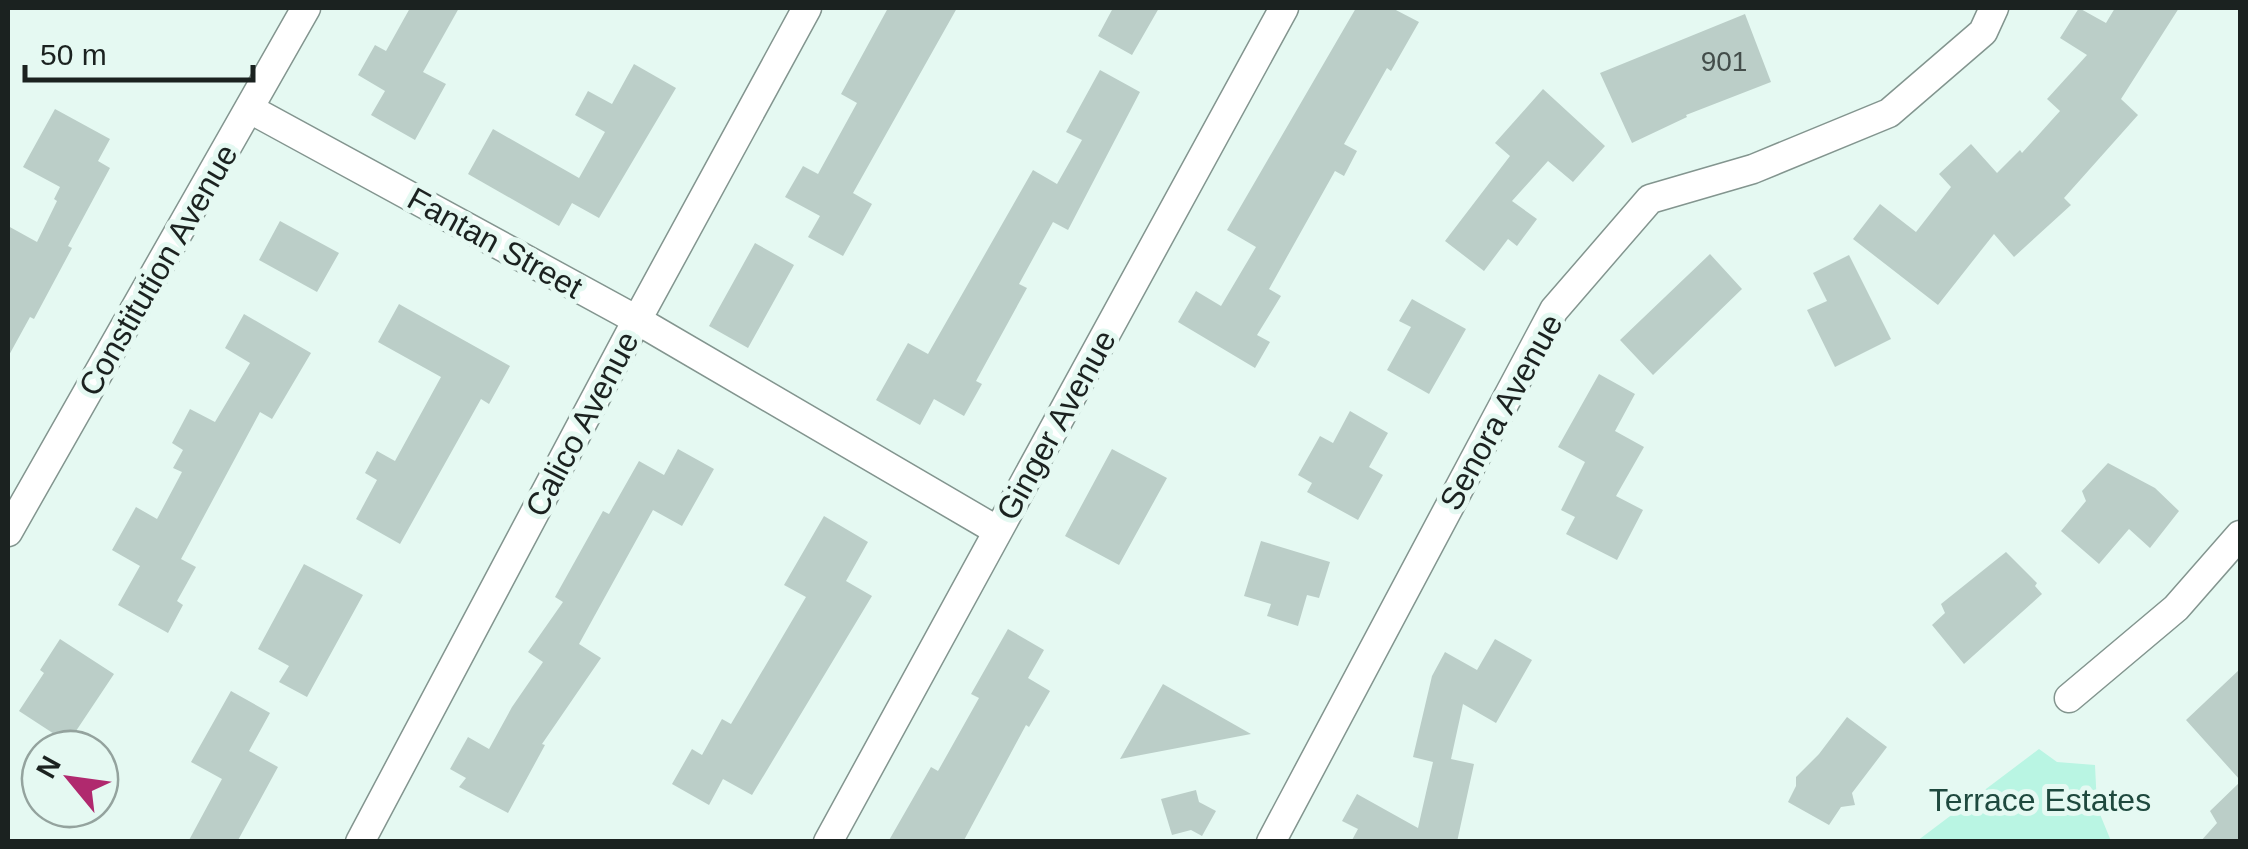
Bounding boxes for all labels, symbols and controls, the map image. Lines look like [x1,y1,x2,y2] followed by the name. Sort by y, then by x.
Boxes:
[25,20,252,82] scale bar
[40,38,107,71] text: 50 m
[1701,46,1747,77] house number: 901
[71,138,245,402] street label: Constitution Avenue
[401,180,589,306] street label: Fantan Street
[1432,308,1570,516] street label: Senora Avenue
[989,324,1123,526] street label: Ginger Avenue
[518,325,646,523] street label: Calico Avenue
[20,729,120,829] north arrow
[30,751,67,783] text: N
[1929,782,2151,818] park label: Terrace Estates

